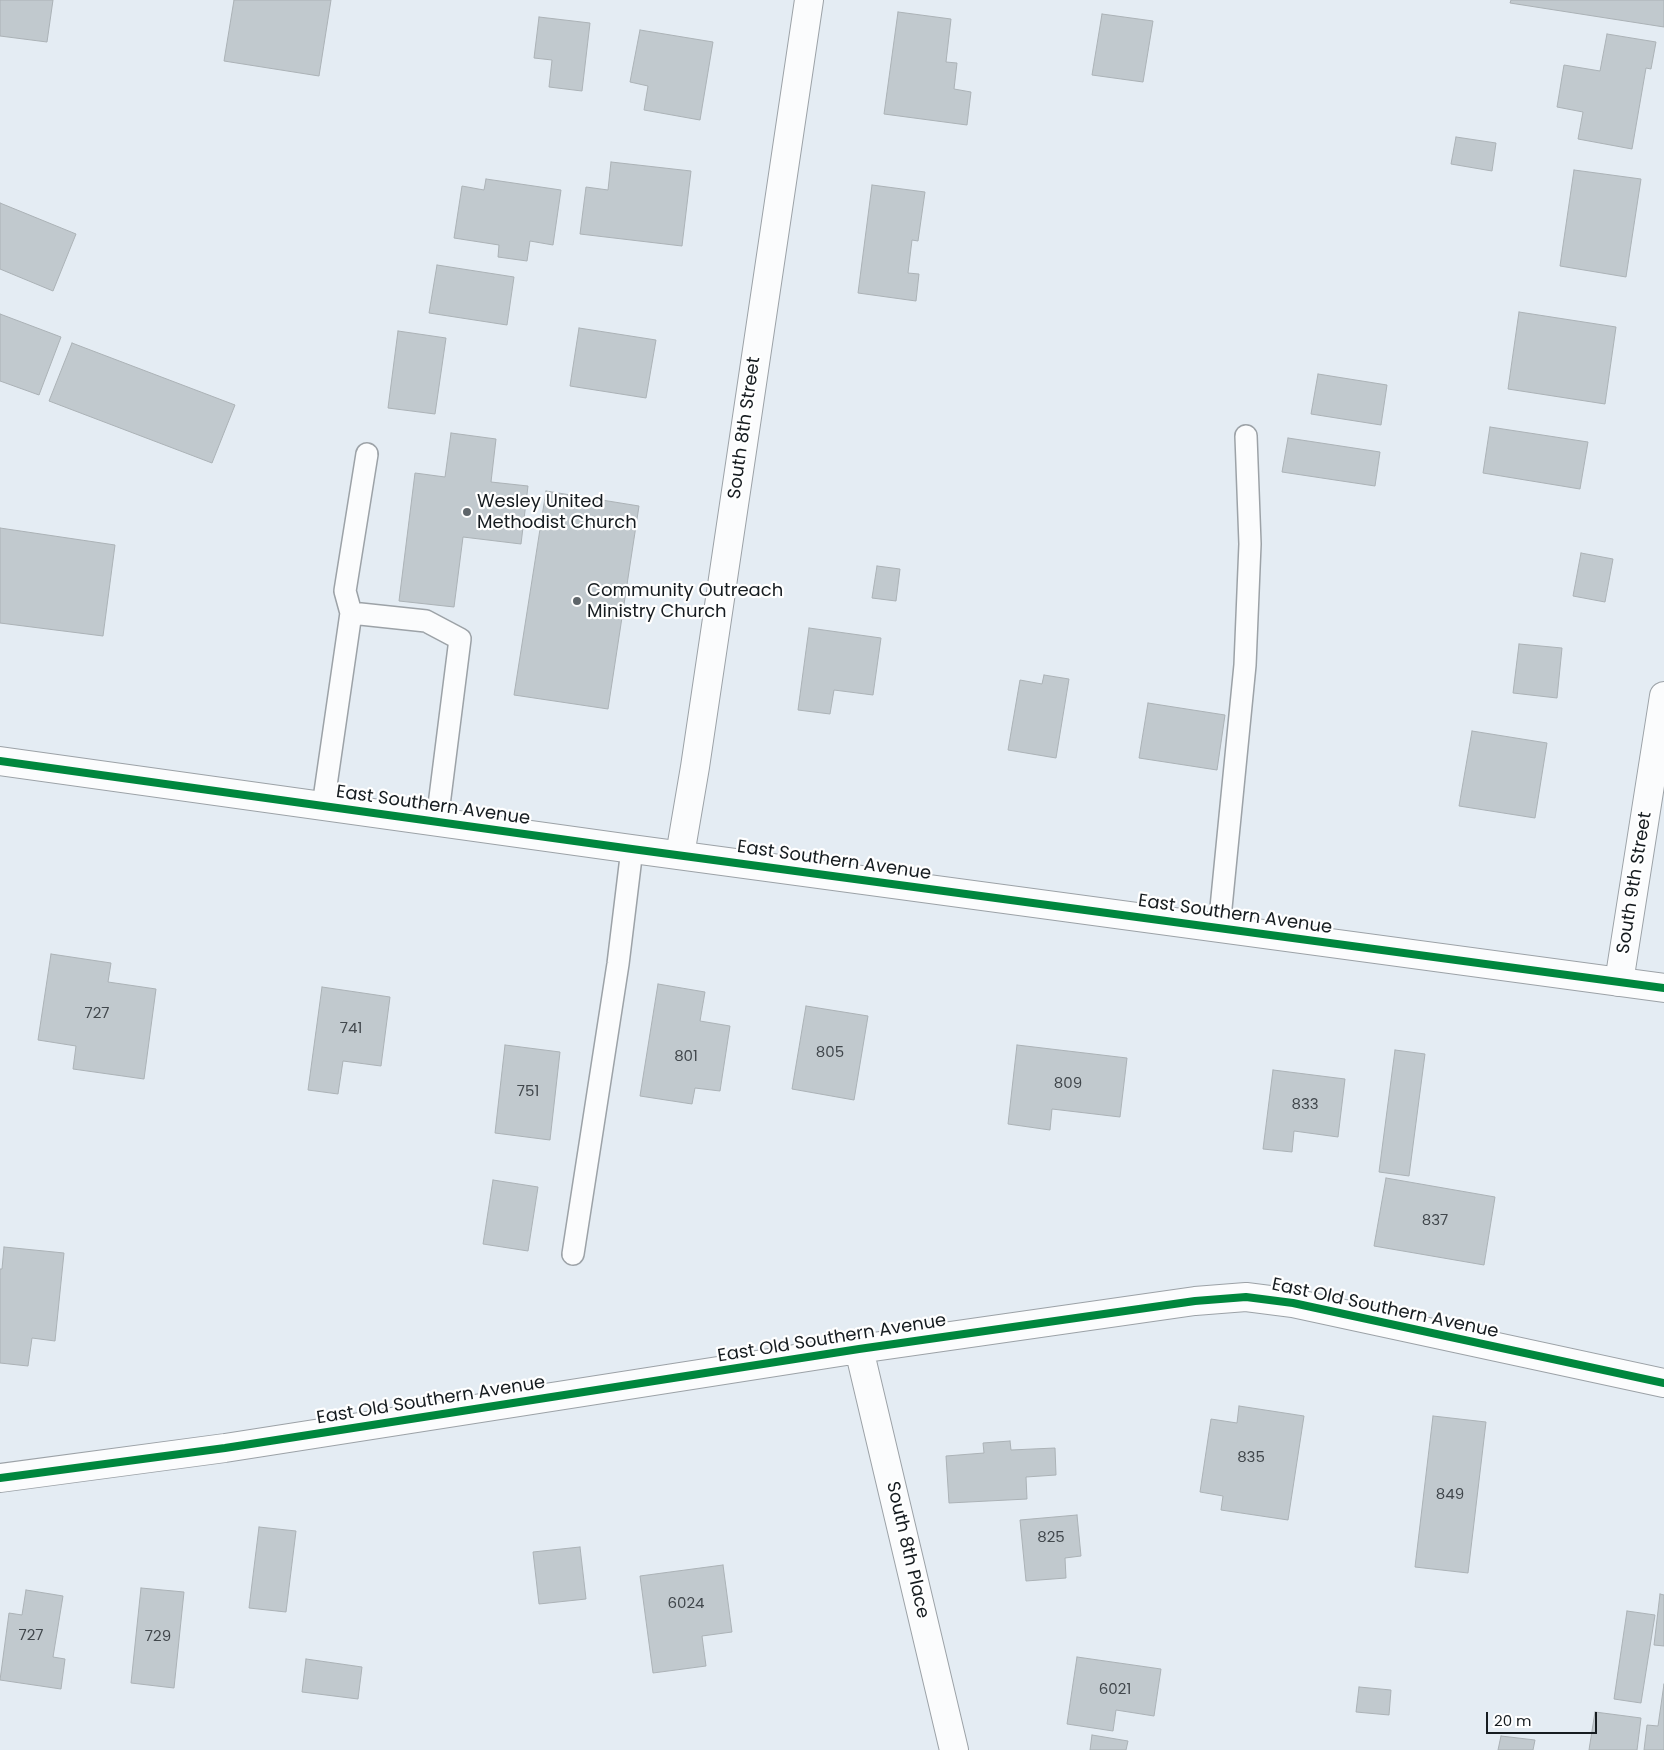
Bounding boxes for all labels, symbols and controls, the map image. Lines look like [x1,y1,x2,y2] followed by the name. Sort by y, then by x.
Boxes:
[724,355,766,501] street label: South 8th Street
[477,491,637,534] place label: Wesley United Methodist Church
[461,506,473,518] marker: Wesley United Methodist Church
[587,580,783,622] place label: Community Outreach Ministry Church
[571,595,583,607] marker: Community Outreach Ministry Church
[335,782,531,830] street label: East Southern Avenue
[1613,810,1657,956] street label: South 9th Street
[736,837,932,885] street label: East Southern Avenue
[1137,891,1333,939] street label: East Southern Avenue
[84,1005,110,1023] house number: 727
[340,1020,362,1038] house number: 741
[816,1044,844,1062] house number: 805
[674,1048,698,1066] house number: 801
[1054,1075,1082,1093] house number: 809
[517,1083,539,1101] house number: 751
[1291,1096,1319,1114] house number: 833
[1422,1212,1448,1230] house number: 837
[1270,1274,1500,1344] street label: East Old Southern Avenue
[716,1310,948,1368] street label: East Old Southern Avenue
[315,1372,547,1430] street label: East Old Southern Avenue
[1237,1449,1265,1467] house number: 835
[881,1479,933,1621] street label: South 8th Place
[1436,1486,1464,1504] house number: 849
[1037,1529,1065,1547] house number: 825
[667,1595,705,1613] house number: 6024
[18,1627,44,1645] house number: 727
[145,1628,171,1646] house number: 729
[1099,1681,1131,1699] house number: 6021
[1489,1702,1600,1734] scale bar
[1494,1710,1532,1731] text: 20 m

